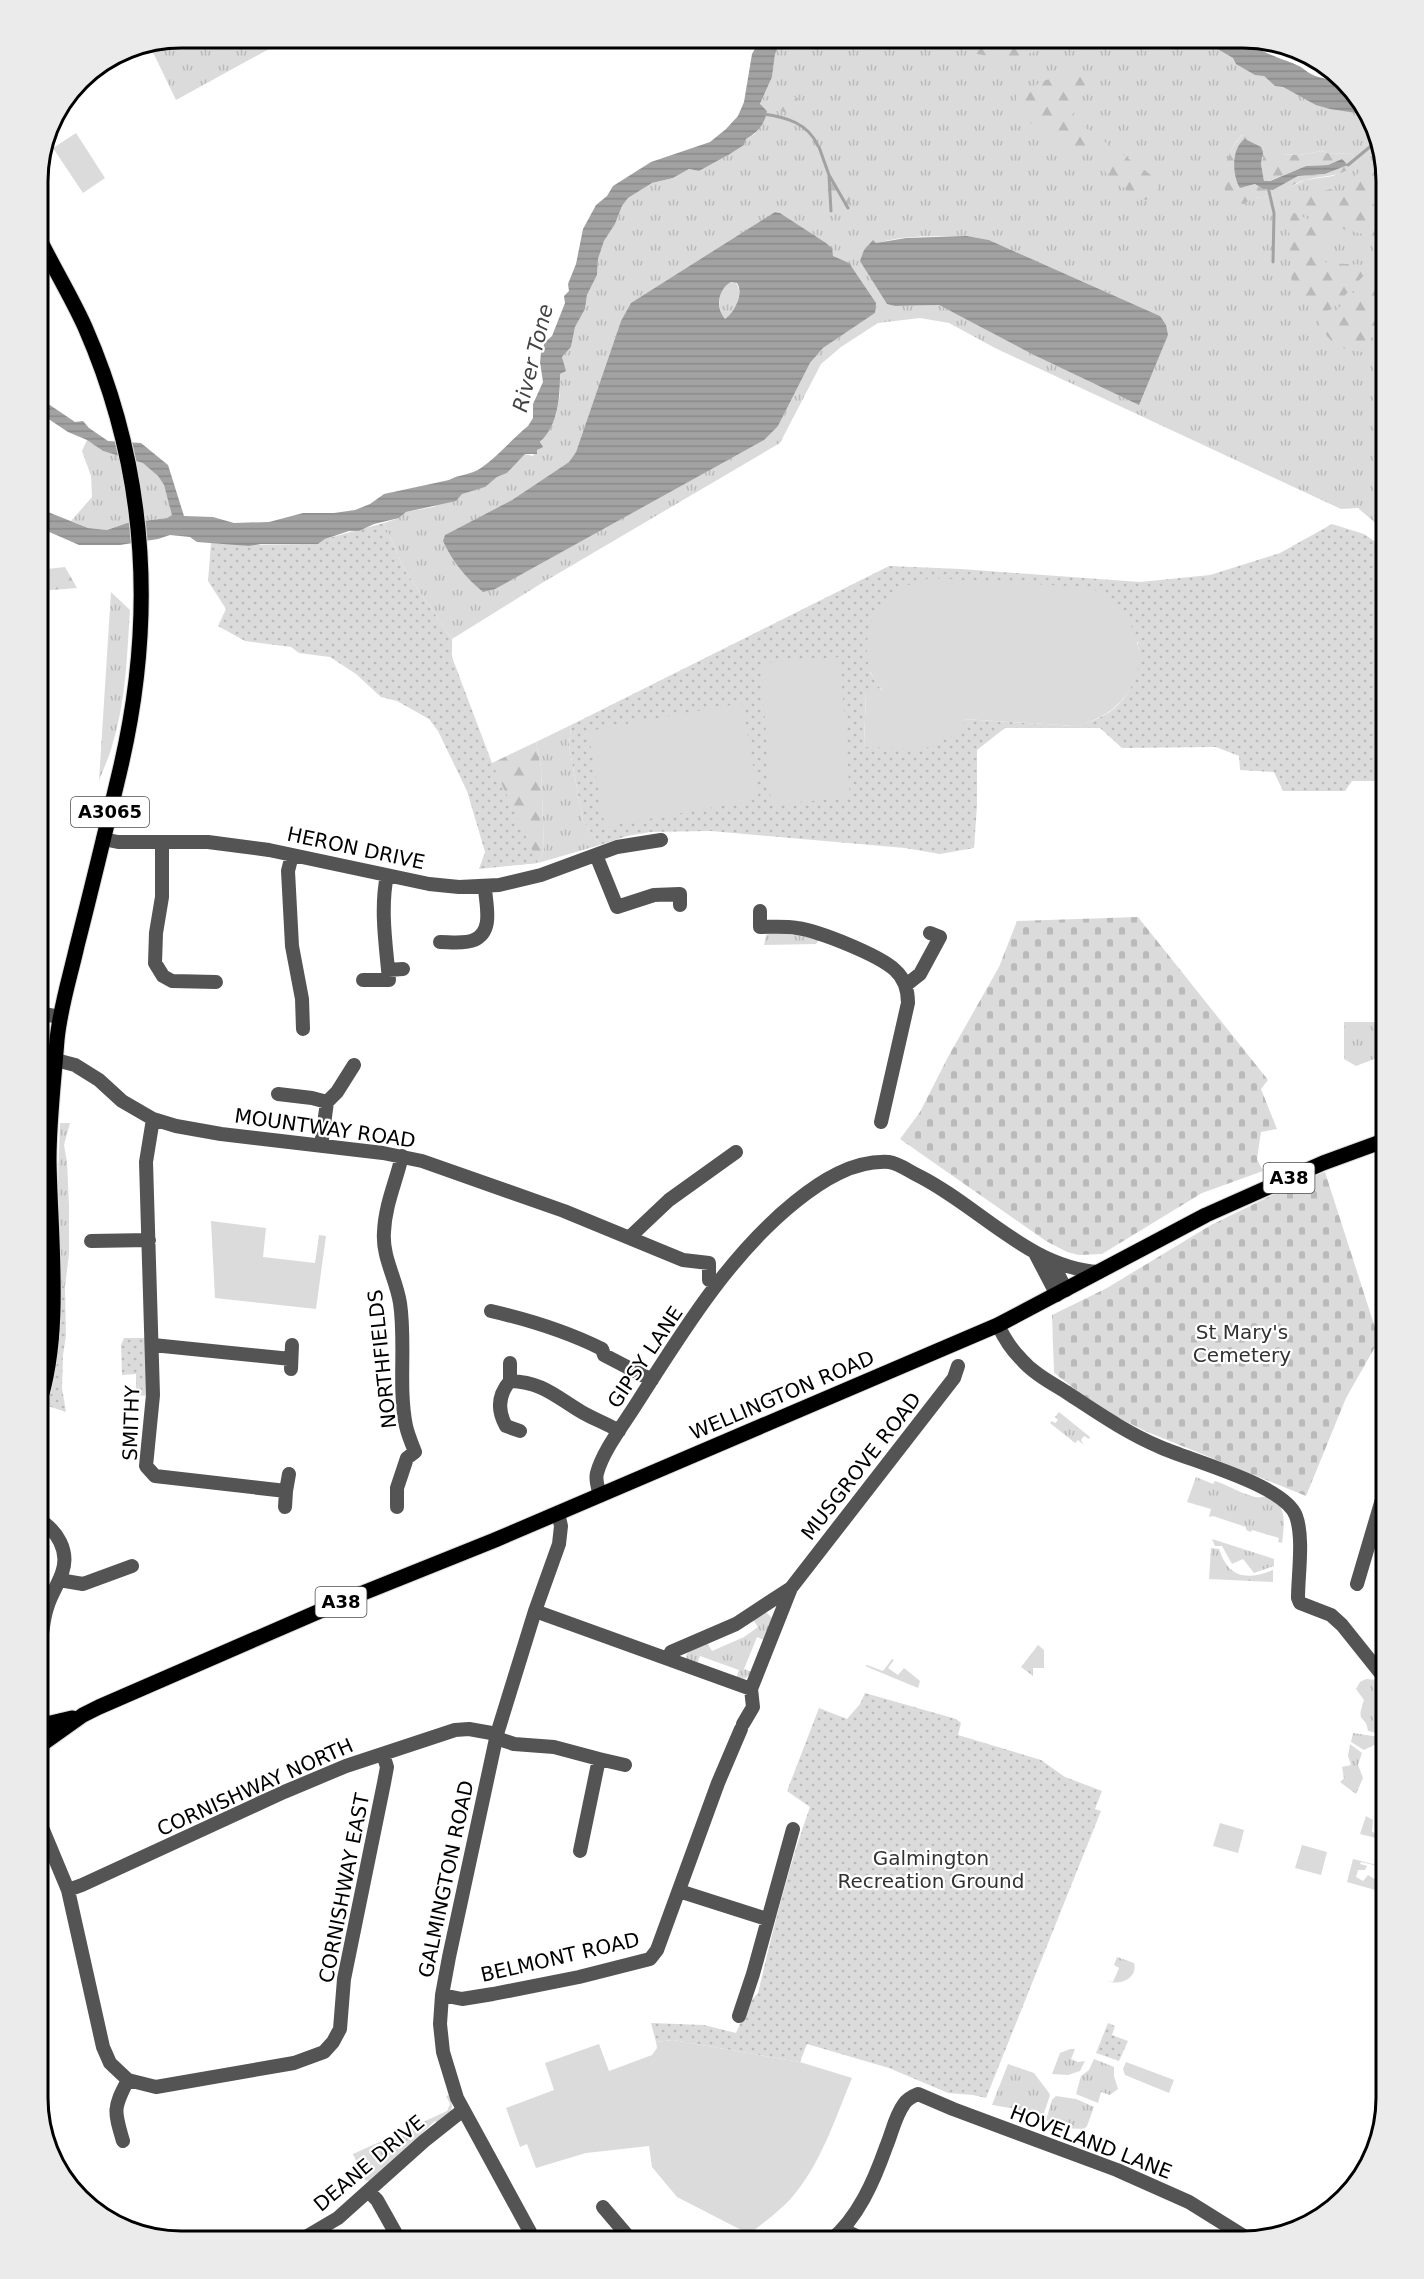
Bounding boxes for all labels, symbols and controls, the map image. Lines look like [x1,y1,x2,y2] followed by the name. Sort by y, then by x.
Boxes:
[508,302,558,414] water label: River Tone
[71,797,149,827] road number: A3065
[285,822,427,874] street label: HERON DRIVE
[233,1103,417,1153] street label: MOUNTWAY ROAD
[1264,1163,1314,1193] road number: A38
[363,1288,401,1430] street label: NORTHFIELDS
[602,1302,688,1412] street label: GIPSY LANE
[1193,1320,1291,1367] park label: St Mary's Cemetery
[686,1345,878,1445] street label: WELLINGTON ROAD
[118,1384,144,1461] street label: SMITHY
[796,1388,926,1544] street label: MUSGROVE ROAD
[316,1587,366,1617] road number: A38
[153,1733,357,1841] street label: CORNISHWAY NORTH
[413,1778,479,1980] street label: GALMINGTON ROAD
[314,1790,374,1985] street label: CORNISHWAY EAST
[838,1846,1024,1893] park label: Galmington Recreation Ground
[478,1927,642,1987] street label: BELMONT ROAD
[1007,2100,1175,2184] street label: HOVELAND LANE
[309,2110,429,2216] street label: DEANE DRIVE

